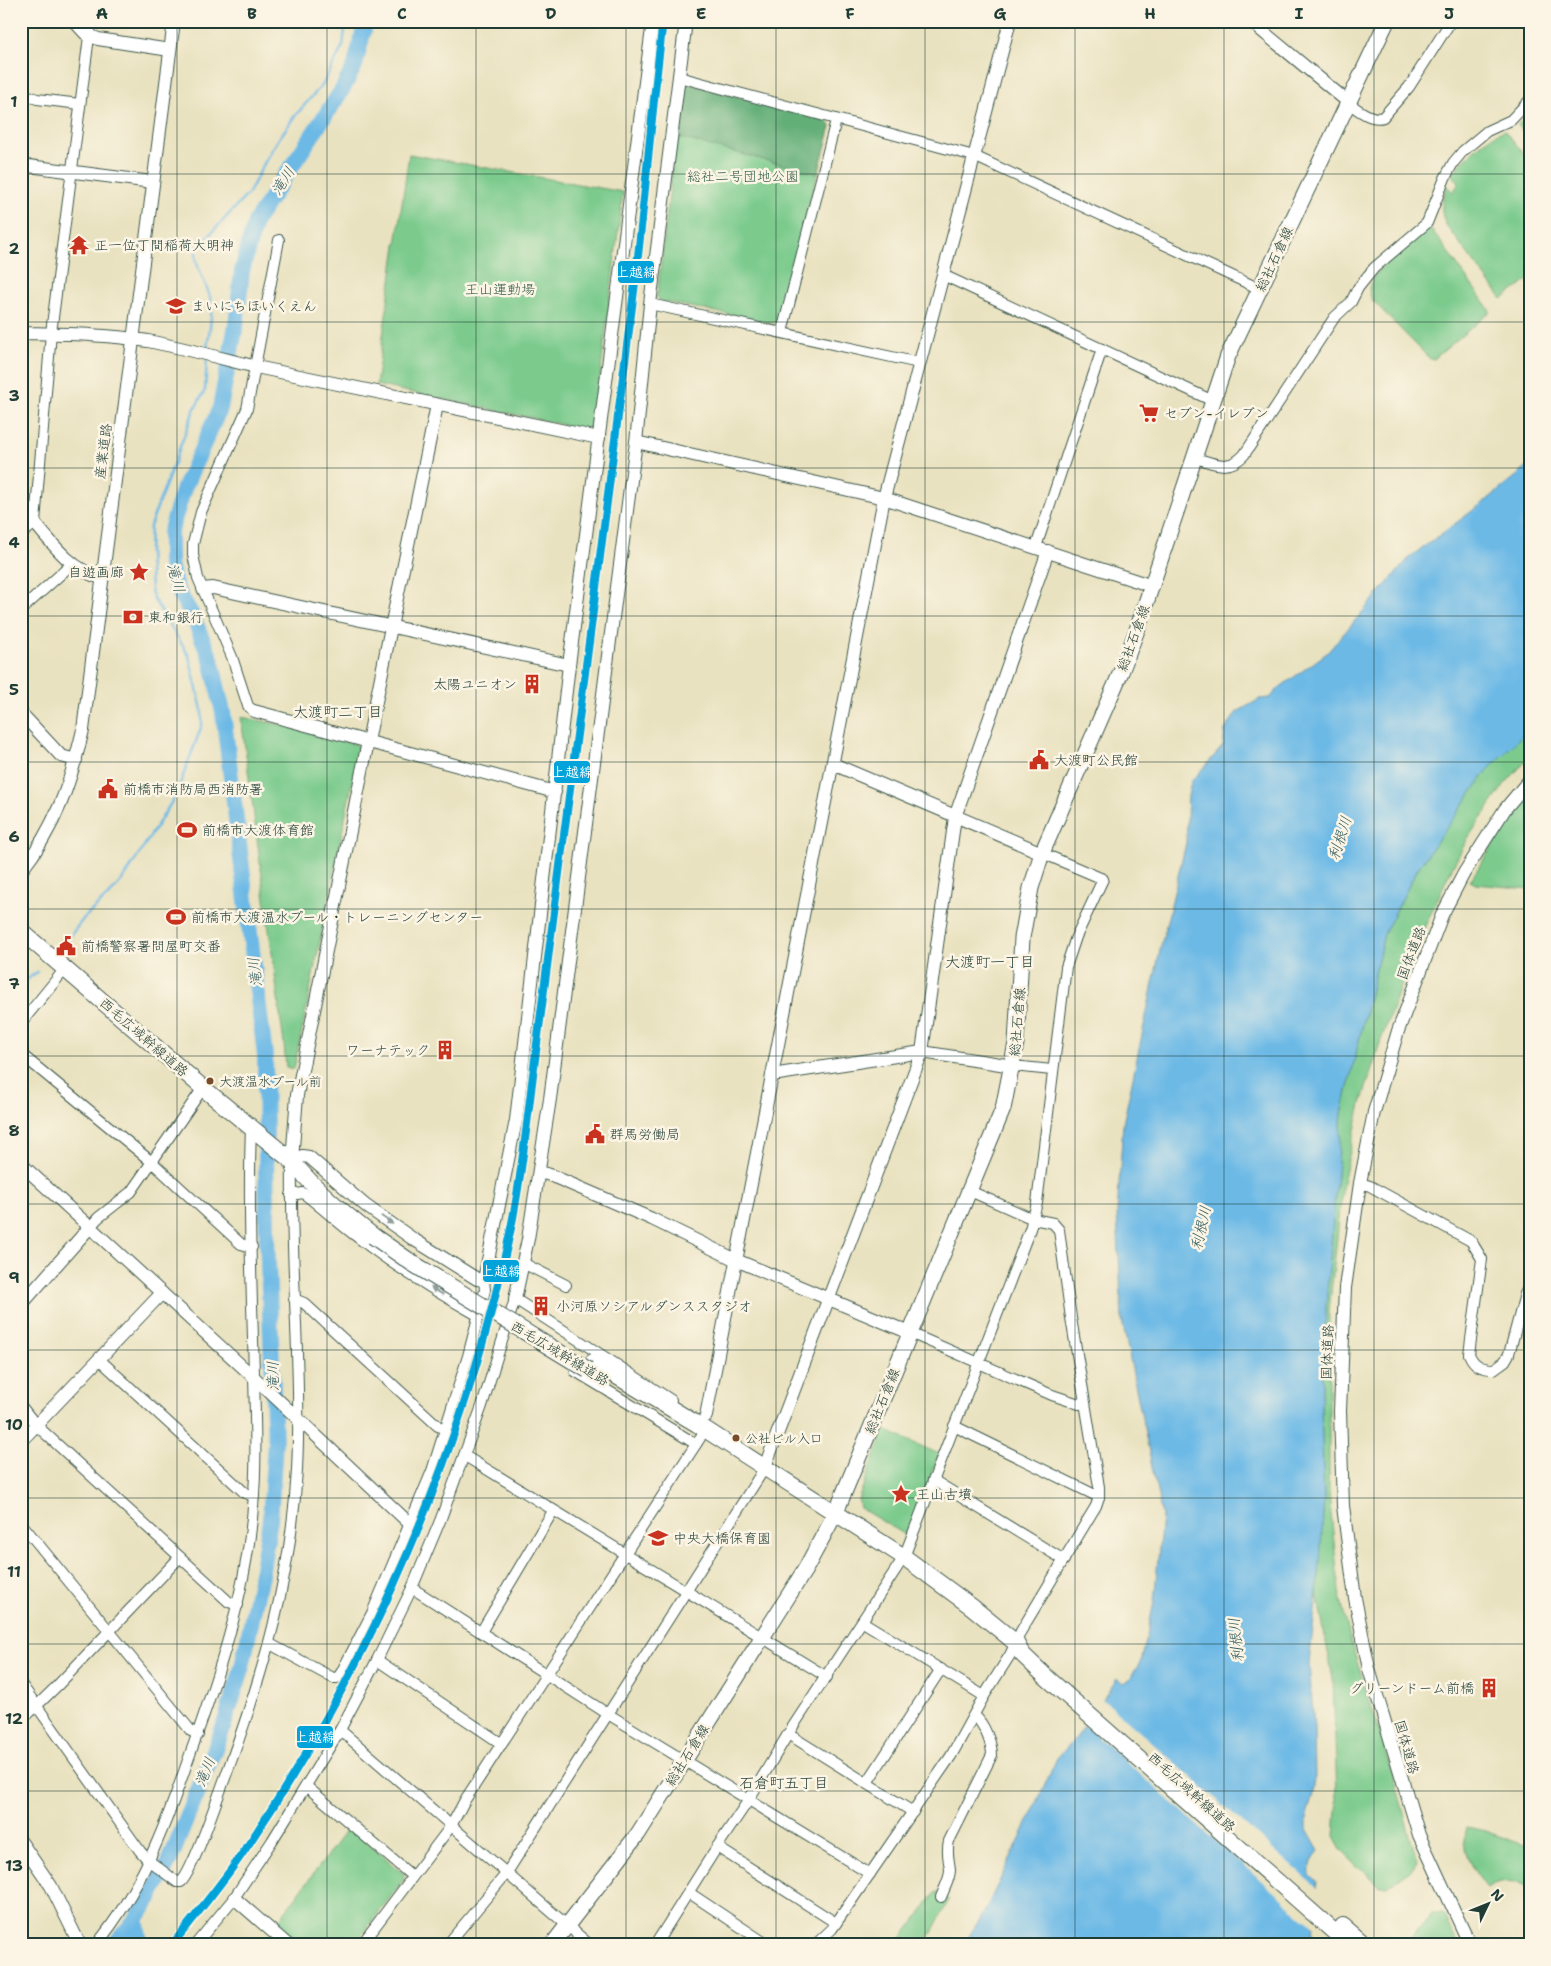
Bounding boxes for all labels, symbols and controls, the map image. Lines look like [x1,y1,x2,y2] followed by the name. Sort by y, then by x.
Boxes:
[96,3,108,24] text: A
[247,3,257,24] text: B
[397,3,407,24] text: C
[545,3,557,24] text: D
[696,3,706,24] text: E
[845,3,855,24] text: F
[994,3,1007,24] text: G
[1144,3,1156,24] text: H
[1295,3,1304,24] text: I
[1444,3,1454,24] text: J
[10,91,18,112] text: 1
[266,163,300,199] water label: 滝川
[687,167,799,185] park label: 総社二号団地公園
[1251,223,1297,295] street label: 総社石倉線
[68,234,90,256] temple icon: 正一位丁間稲荷大明神
[94,236,234,254] place label: 正一位丁間稲荷大明神
[8,238,20,259] text: 2
[617,260,655,284] line badge: 上越線
[615,263,657,281] text: 上越線
[465,280,535,298] park label: 王山運動場
[165,295,187,317] school or university icon: まいにちほいくえん
[191,297,317,315] place label: まいにちほいくえん
[8,385,20,406] text: 3
[1138,402,1160,424] supermarket icon: セブン-イレブン
[1164,404,1269,422] place label: セブン-イレブン
[91,422,115,480] street label: 産業道路
[8,532,20,553] text: 4
[128,561,150,583] place icon: 自遊画廊
[162,561,190,595] water label: 滝川
[68,563,124,581] place label: 自遊画廊
[1113,602,1153,674] street label: 総社石倉線
[122,606,144,628] bank icon: 東和銀行
[148,608,204,626] place label: 東和銀行
[521,673,543,695] building icon: 太陽ユニオン
[433,675,517,693] place label: 太陽ユニオン
[9,679,19,700] text: 5
[293,702,383,722] district label: 大渡町二丁目
[1028,749,1050,771] public building icon: 大渡町公民館
[1054,751,1138,769] place label: 大渡町公民館
[553,760,591,784] line badge: 上越線
[551,763,593,781] text: 上越線
[97,778,119,800] public building icon: 前橋市消防局西消防署
[123,780,263,798] place label: 前橋市消防局西消防署
[1324,814,1356,862] water label: 利根川
[176,819,198,841] sports icon: 前橋市大渡体育館
[202,821,314,839] place label: 前橋市大渡体育館
[8,826,20,847] text: 6
[165,906,187,928] sports icon: 前橋市大渡温水プール・トレーニングセンター
[191,908,483,926] place label: 前橋市大渡温水プール・トレーニングセンター
[1393,924,1429,982] street label: 国体道路
[55,935,77,957] public building icon: 前橋警察署問屋町交番
[81,937,221,955] place label: 前橋警察署問屋町交番
[945,952,1035,972] district label: 大渡町一丁目
[243,956,267,988] water label: 滝川
[8,973,20,994] text: 7
[1005,986,1029,1058] street label: 総社石倉線
[96,993,192,1081] street label: 西毛広域幹線道路
[434,1039,456,1061] building icon: ワーナテック
[346,1041,430,1059] place label: ワーナテック
[219,1073,321,1090] place label: 大渡温水プール前
[205,1076,215,1086] marker: 大渡温水プール前
[8,1120,20,1141] text: 8
[584,1123,606,1145] public building icon: 群馬労働局
[610,1125,680,1143] place label: 群馬労働局
[1186,1204,1216,1252] water label: 利根川
[380,1215,393,1225] one-way arrow
[482,1259,520,1283] line badge: 上越線
[480,1262,522,1280] text: 上越線
[8,1267,20,1288] text: 9
[430,1287,443,1296] one-way arrow
[530,1295,552,1317] building icon: 小河原ソシアルダンススタジオ
[556,1297,752,1315] place label: 小河原ソシアルダンススタジオ
[507,1316,613,1390] street label: 西毛広域幹線道路
[1317,1324,1337,1380] street label: 国体道路
[263,1361,283,1391] water label: 滝川
[861,1365,903,1437] street label: 総社石倉線
[5,1414,23,1435] text: 10
[745,1430,823,1447] place label: 公社ビル入口
[731,1433,741,1443] marker: 公社ビル入口
[890,1483,912,1505] place icon: 王山古墳
[916,1485,972,1503] place label: 王山古墳
[647,1527,669,1549] school or university icon: 中央大橋保育園
[673,1529,771,1547] place label: 中央大橋保育園
[7,1561,21,1582] text: 11
[1224,1617,1248,1663] water label: 利根川
[1478,1677,1500,1699] building icon: グリーンドーム前橋
[1349,1679,1474,1697] place label: グリーンドーム前橋
[5,1708,23,1729] text: 12
[1391,1718,1423,1776] street label: 国体道路
[661,1721,713,1789] street label: 総社石倉線
[296,1725,334,1749] line badge: 上越線
[294,1728,336,1746] text: 上越線
[1144,1748,1240,1836] street label: 西毛広域幹線道路
[190,1754,220,1790] water label: 滝川
[739,1773,829,1793] district label: 石倉町五丁目
[5,1855,23,1876] text: 13
[1464,1878,1514,1928] north arrow
[1487,1885,1508,1905] text: N

